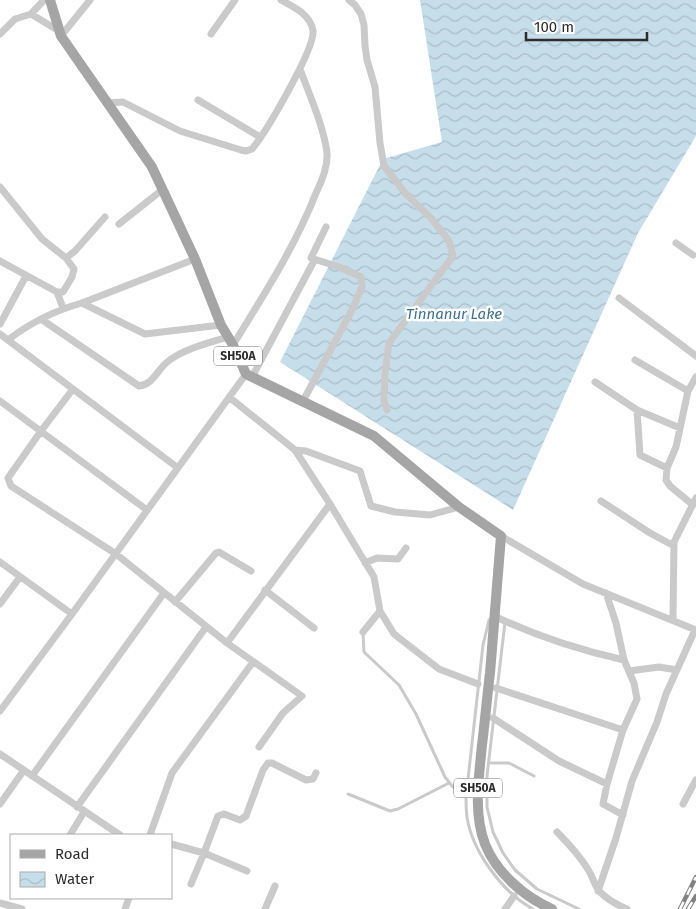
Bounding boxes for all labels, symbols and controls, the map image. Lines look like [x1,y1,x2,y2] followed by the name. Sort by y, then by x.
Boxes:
[526,10,647,42] scale bar
[534,18,574,36] text: 100 m
[406,305,502,323] water label: Tinnanur Lake
[214,346,262,366] road number: SH50A
[454,778,502,798] road number: SH50A
[10,834,172,899] legend
[55,845,90,863] text: Road
[55,870,94,888] text: Water

